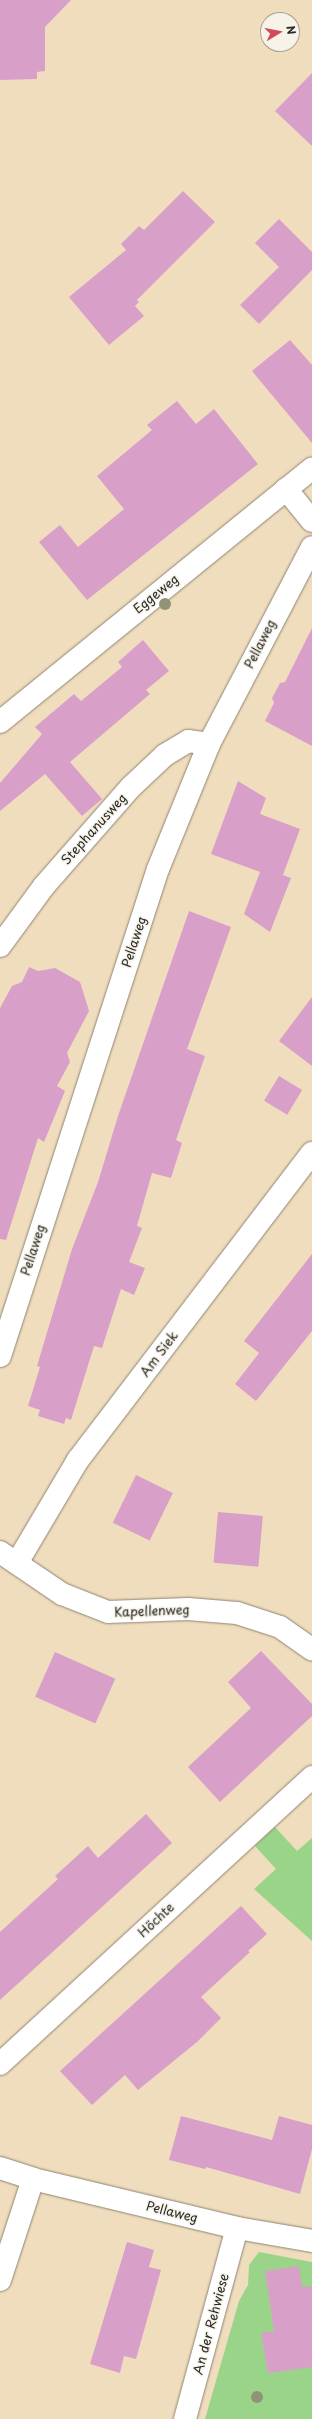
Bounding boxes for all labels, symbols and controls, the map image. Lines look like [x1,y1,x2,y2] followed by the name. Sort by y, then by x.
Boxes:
[260,12,300,52] north arrow
[282,24,300,36] text: N
[130,571,182,617] street label: Eggeweg
[241,617,279,671] street label: Pellaweg
[58,790,130,868] street label: Stephanusweg
[118,914,150,970] street label: Pellaweg
[17,1222,49,1278] street label: Pellaweg
[137,1328,181,1380] street label: Am Siek
[114,1602,190,1620] street label: Kapellenweg
[135,1899,177,1941] street label: Höchte
[144,2198,200,2226] street label: Pellaweg
[190,2272,232,2376] street label: An der Rehwiese

